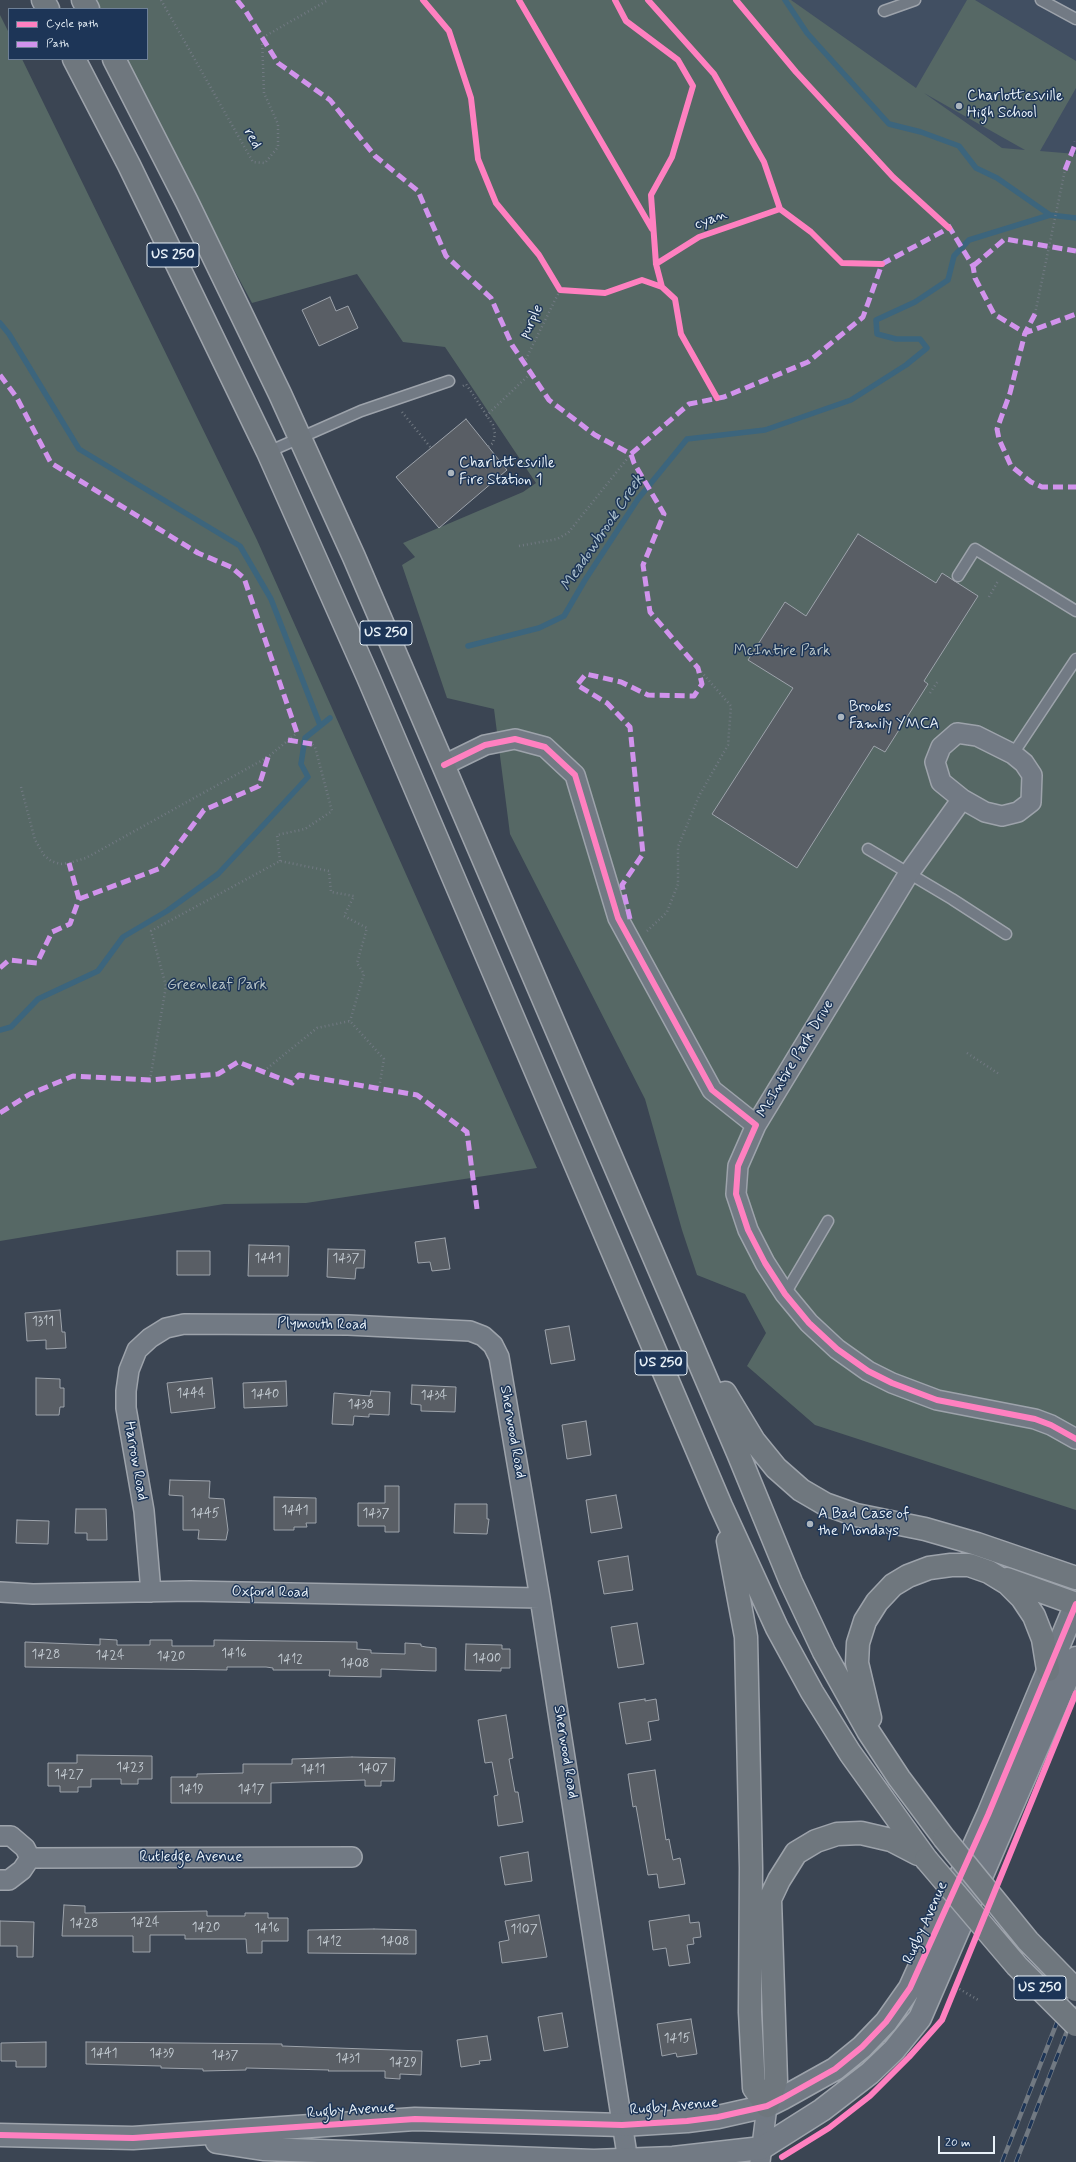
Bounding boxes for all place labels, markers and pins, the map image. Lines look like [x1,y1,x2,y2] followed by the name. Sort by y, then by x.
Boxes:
[967,88,1063,123] place label: Charlottesville High School
[954,101,964,111] marker: Charlottesville High School
[459,455,555,490] place label: Charlottesville Fire Station 1
[446,468,456,478] marker: Charlottesville Fire Station 1
[849,699,939,734] place label: Brooks Family YMCA
[836,712,846,722] marker: Brooks Family YMCA
[818,1506,909,1541] place label: A Bad Case of the Mondays
[805,1519,815,1529] marker: A Bad Case of the Mondays

